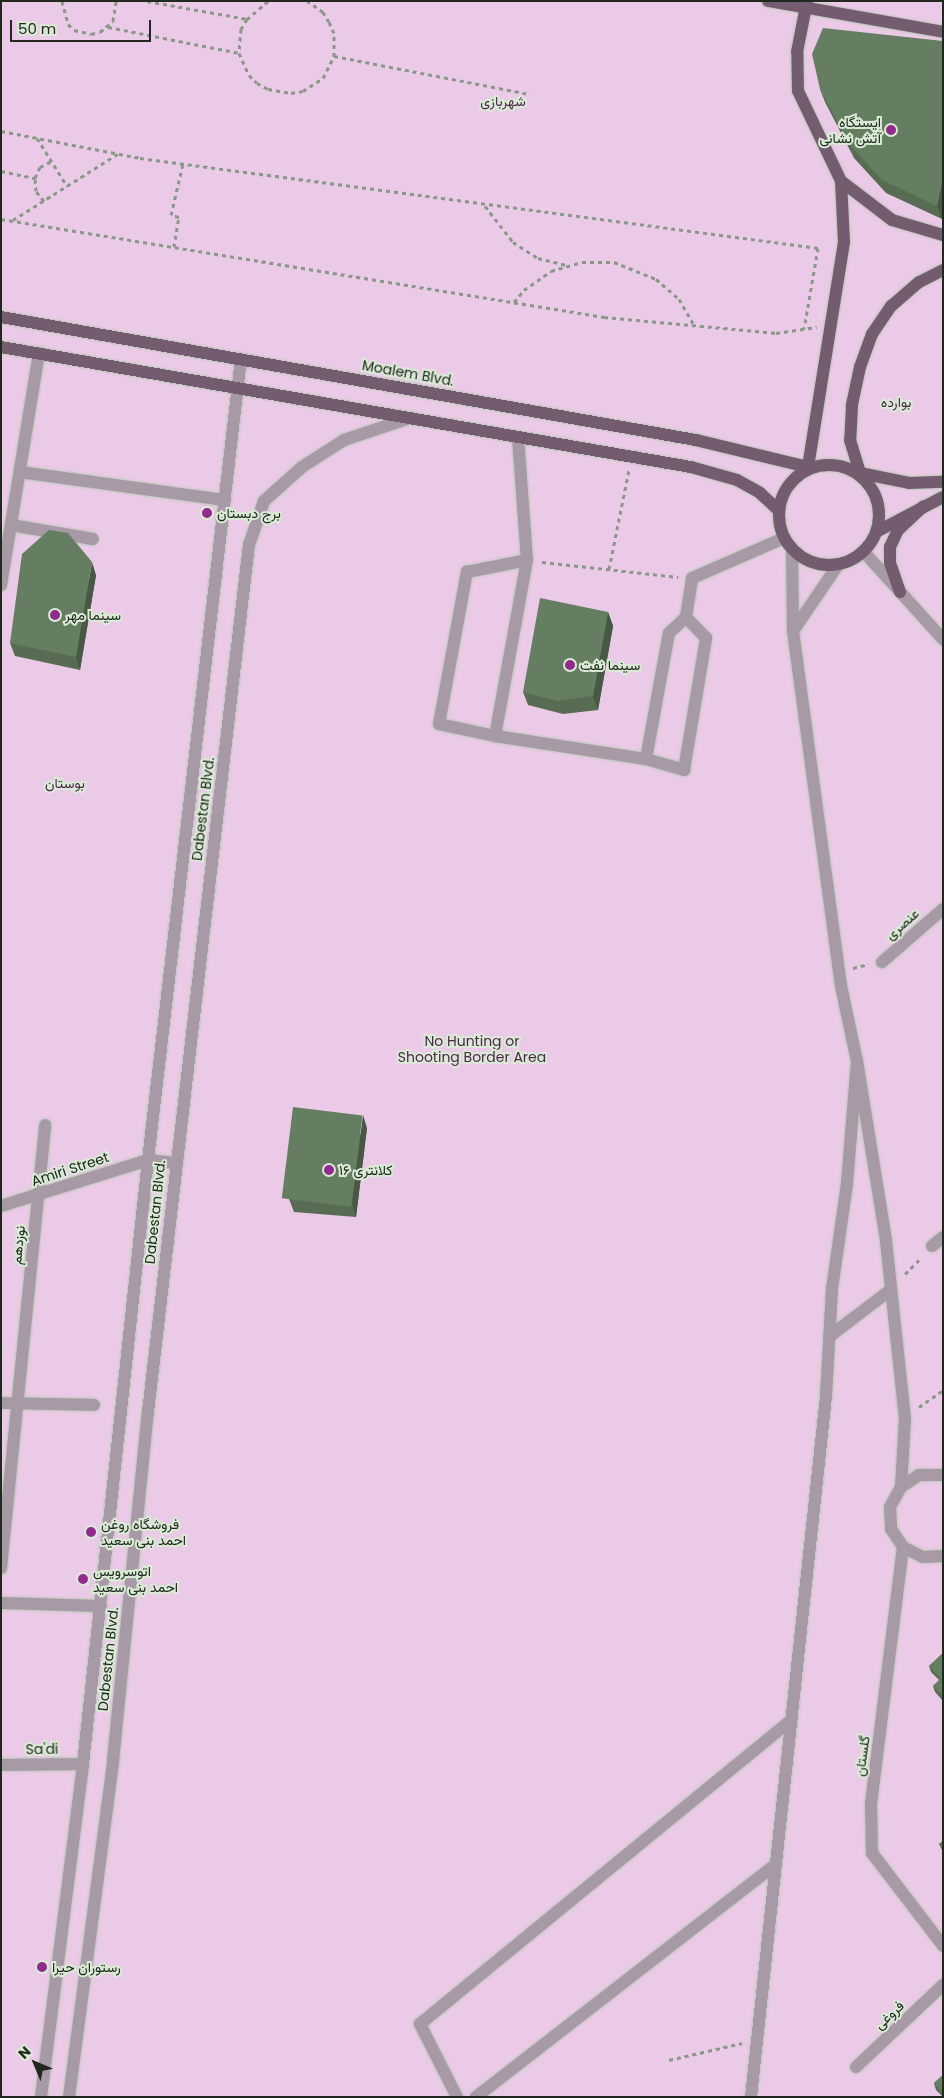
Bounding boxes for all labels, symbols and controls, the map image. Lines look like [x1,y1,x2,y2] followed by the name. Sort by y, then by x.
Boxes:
[12,10,154,42] scale bar
[18,18,56,39] text: 50 m
[480,93,526,109] park label: شهربازی
[819,114,881,146] place label: ایستگاه آتش نشانی
[885,124,897,136] marker: ایستگاه آتش نشانی
[361,357,455,389] street label: Moalem Blvd.
[881,394,911,410] park label: بوارده
[217,505,281,521] place label: برج دبستان
[201,507,213,519] marker: برج دبستان
[65,607,121,623] place label: سینما مهر
[49,609,61,621] marker: سینما مهر
[580,657,640,673] place label: سینما نفت
[564,659,576,671] marker: سینما نفت
[188,756,218,862] street label: Dabestan Blvd.
[45,775,85,791] park label: بوستان
[882,905,922,943] street label: عنصری
[398,1033,546,1066] park label: No Hunting or Shooting Border Area
[29,1149,111,1189] street label: Amiri Street
[141,1159,169,1265] street label: Dabestan Blvd.
[339,1162,393,1178] place label: کلانتری ۱۶
[323,1164,335,1176] marker: کلانتری ۱۶
[8,1225,28,1265] street label: نوزدهم
[101,1516,186,1548] place label: فروشگاه روغن احمد بنی سعید
[85,1526,97,1538] marker: فروشگاه روغن احمد بنی سعید
[93,1563,178,1595] place label: اتوسرویس احمد بنی سعید
[77,1573,89,1585] marker: اتوسرویس احمد بنی سعید
[94,1606,122,1712] street label: Dabestan Blvd.
[851,1735,873,1777] street label: گلستان
[25,1740,59,1758] street label: Sa'di
[52,1959,121,1975] place label: رستوران حیرا
[36,1961,48,1973] marker: رستوران حیرا
[871,1997,907,2033] street label: فروغی
[10,2038,60,2088] north arrow
[14,2042,35,2063] text: N

